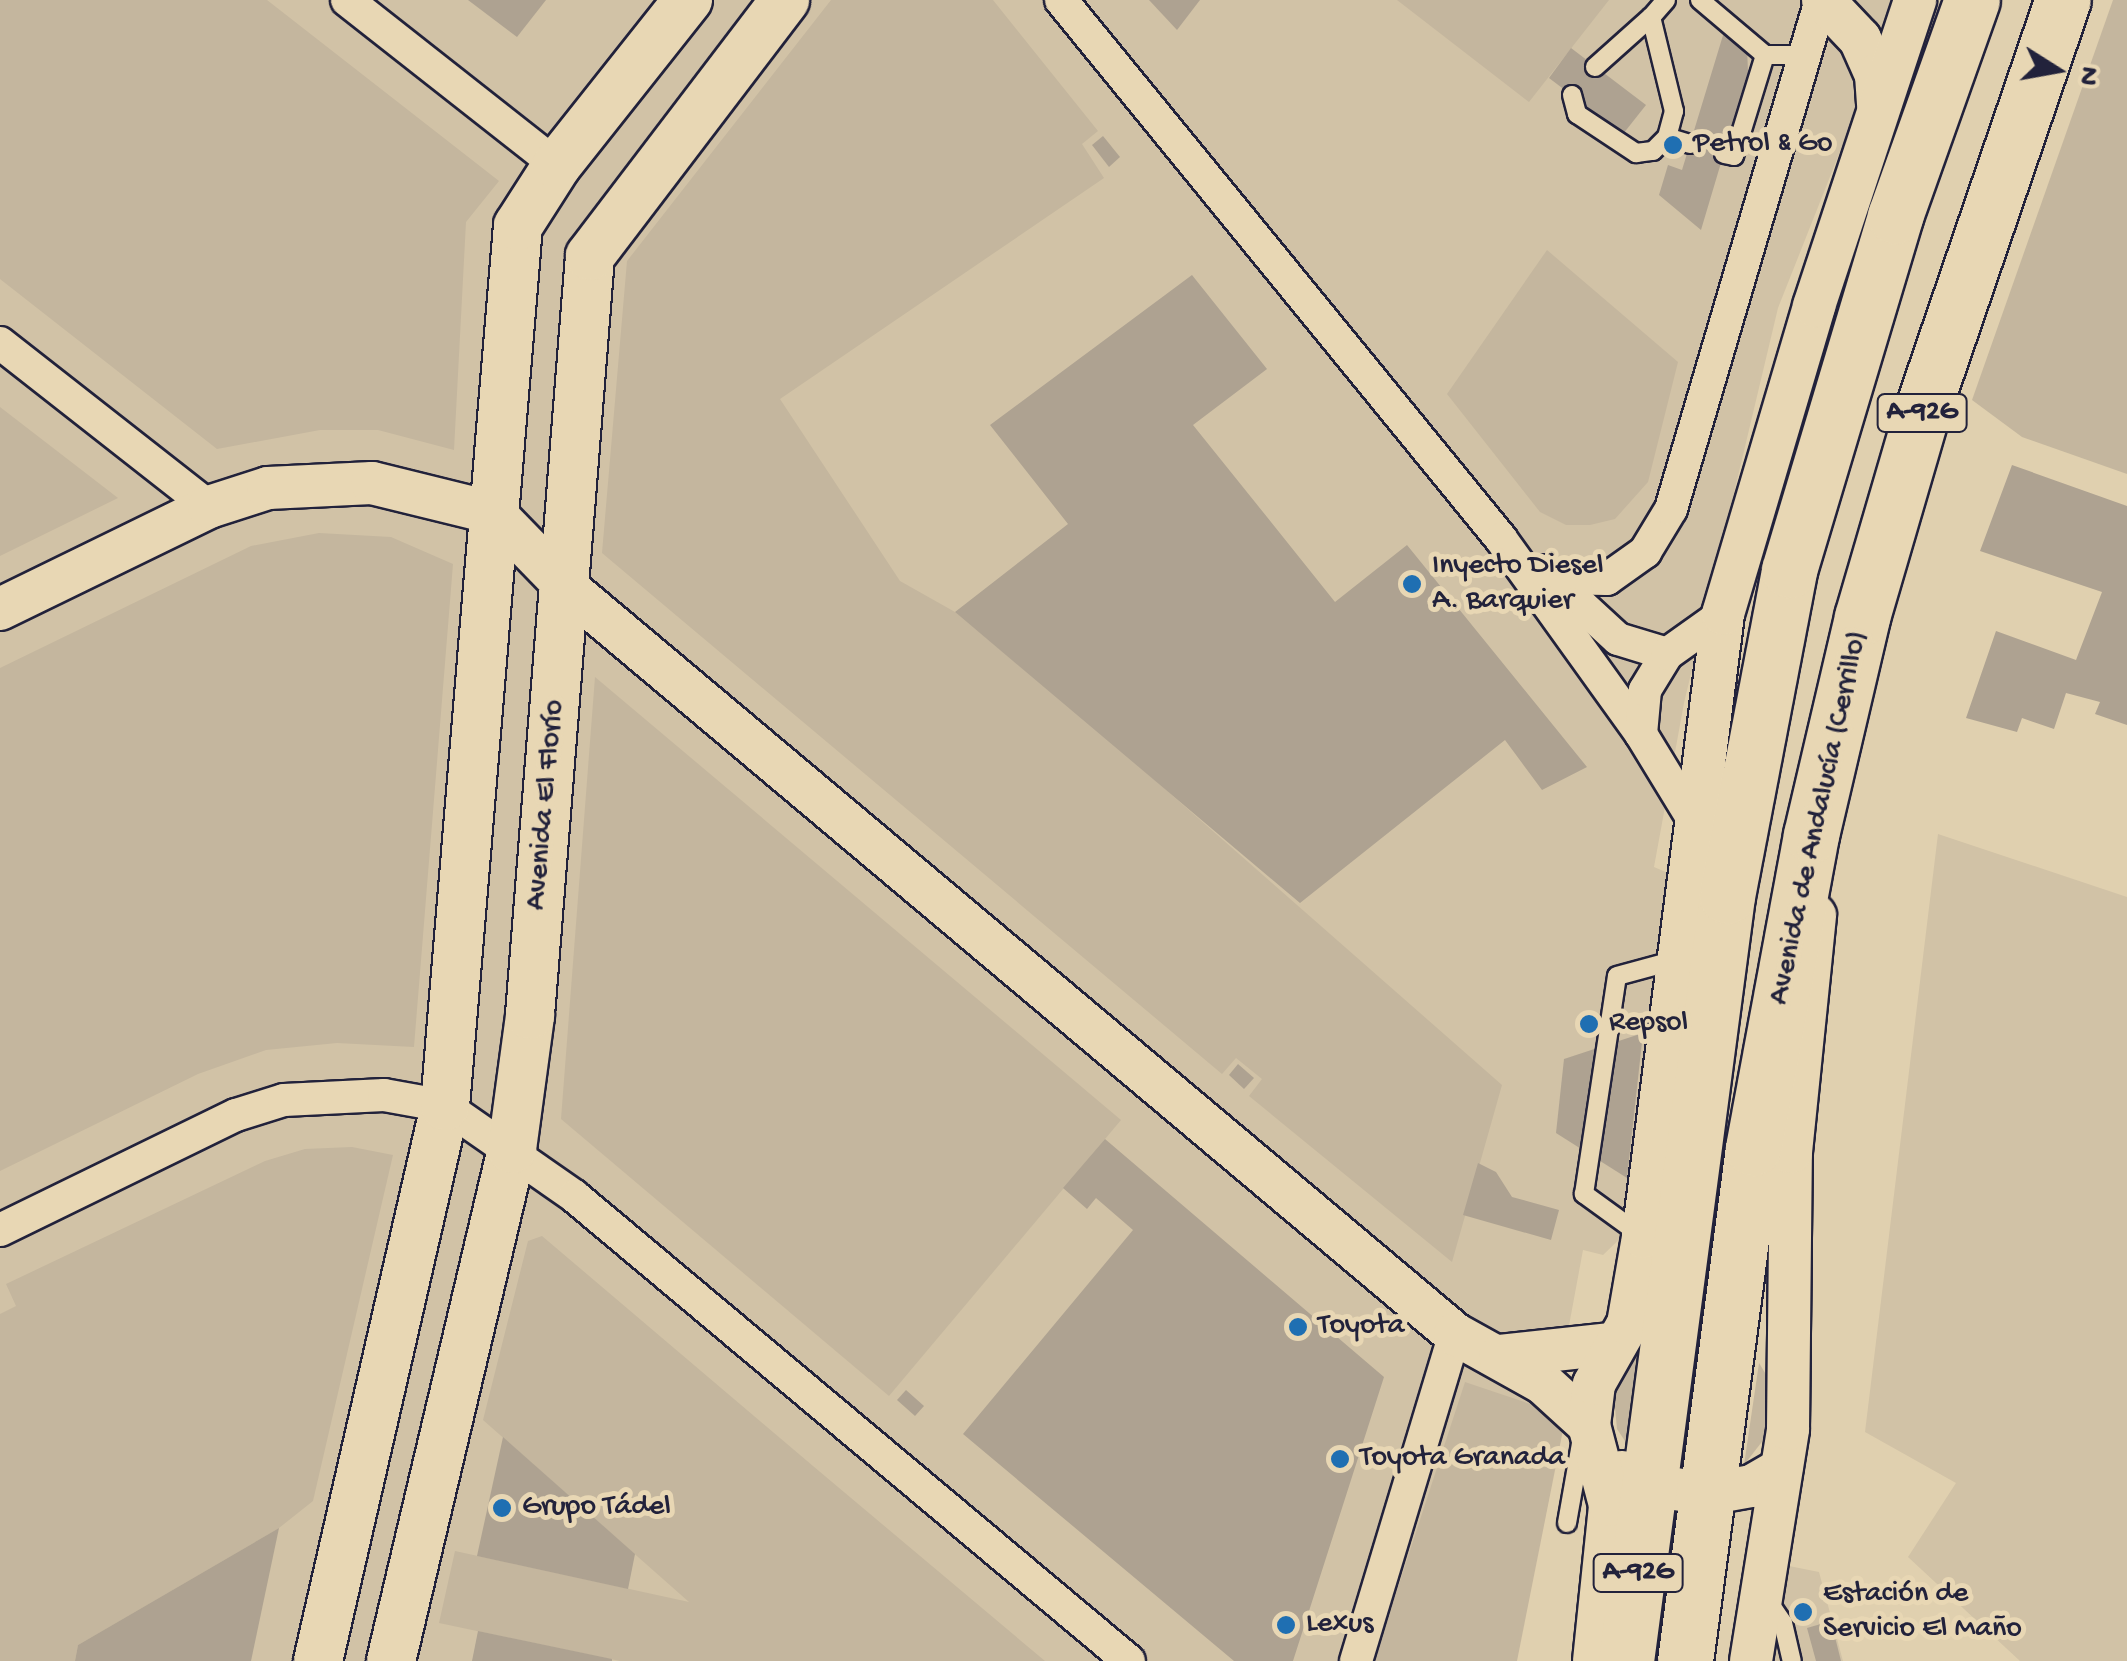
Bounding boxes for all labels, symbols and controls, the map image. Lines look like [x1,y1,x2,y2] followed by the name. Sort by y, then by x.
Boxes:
[2007,20,2107,120] north arrow
[2069,64,2105,88] text: N
[1693,127,1833,163] place label: Petrol & Go
[1662,134,1684,156] marker: Petrol & Go
[1874,390,1970,436] road number: A-92G
[1432,549,1604,620] place label: Inyecto Diesel A. Barquier
[1401,573,1423,595] marker: Inyecto Diesel A. Barquier
[1763,628,1877,1008] street label: Avenida de Andalucía (Cerrillo)
[520,698,574,912] street label: Avenida El Florío
[1609,1006,1688,1042] place label: Repsol
[1578,1013,1600,1035] marker: Repsol
[1318,1309,1404,1345] place label: Toyota
[1287,1316,1309,1338] marker: Toyota
[1360,1441,1565,1477] place label: Toyota Granada
[1329,1448,1351,1470] marker: Toyota Granada
[522,1490,671,1526] place label: Grupo Tádel
[491,1497,513,1519] marker: Grupo Tádel
[1590,1550,1686,1596] road number: A-92G
[1823,1577,2022,1648] place label: Estación de Servicio El Maño
[1792,1601,1814,1623] marker: Estación de Servicio El Maño
[1306,1607,1373,1643] place label: Lexus
[1275,1614,1297,1636] marker: Lexus

